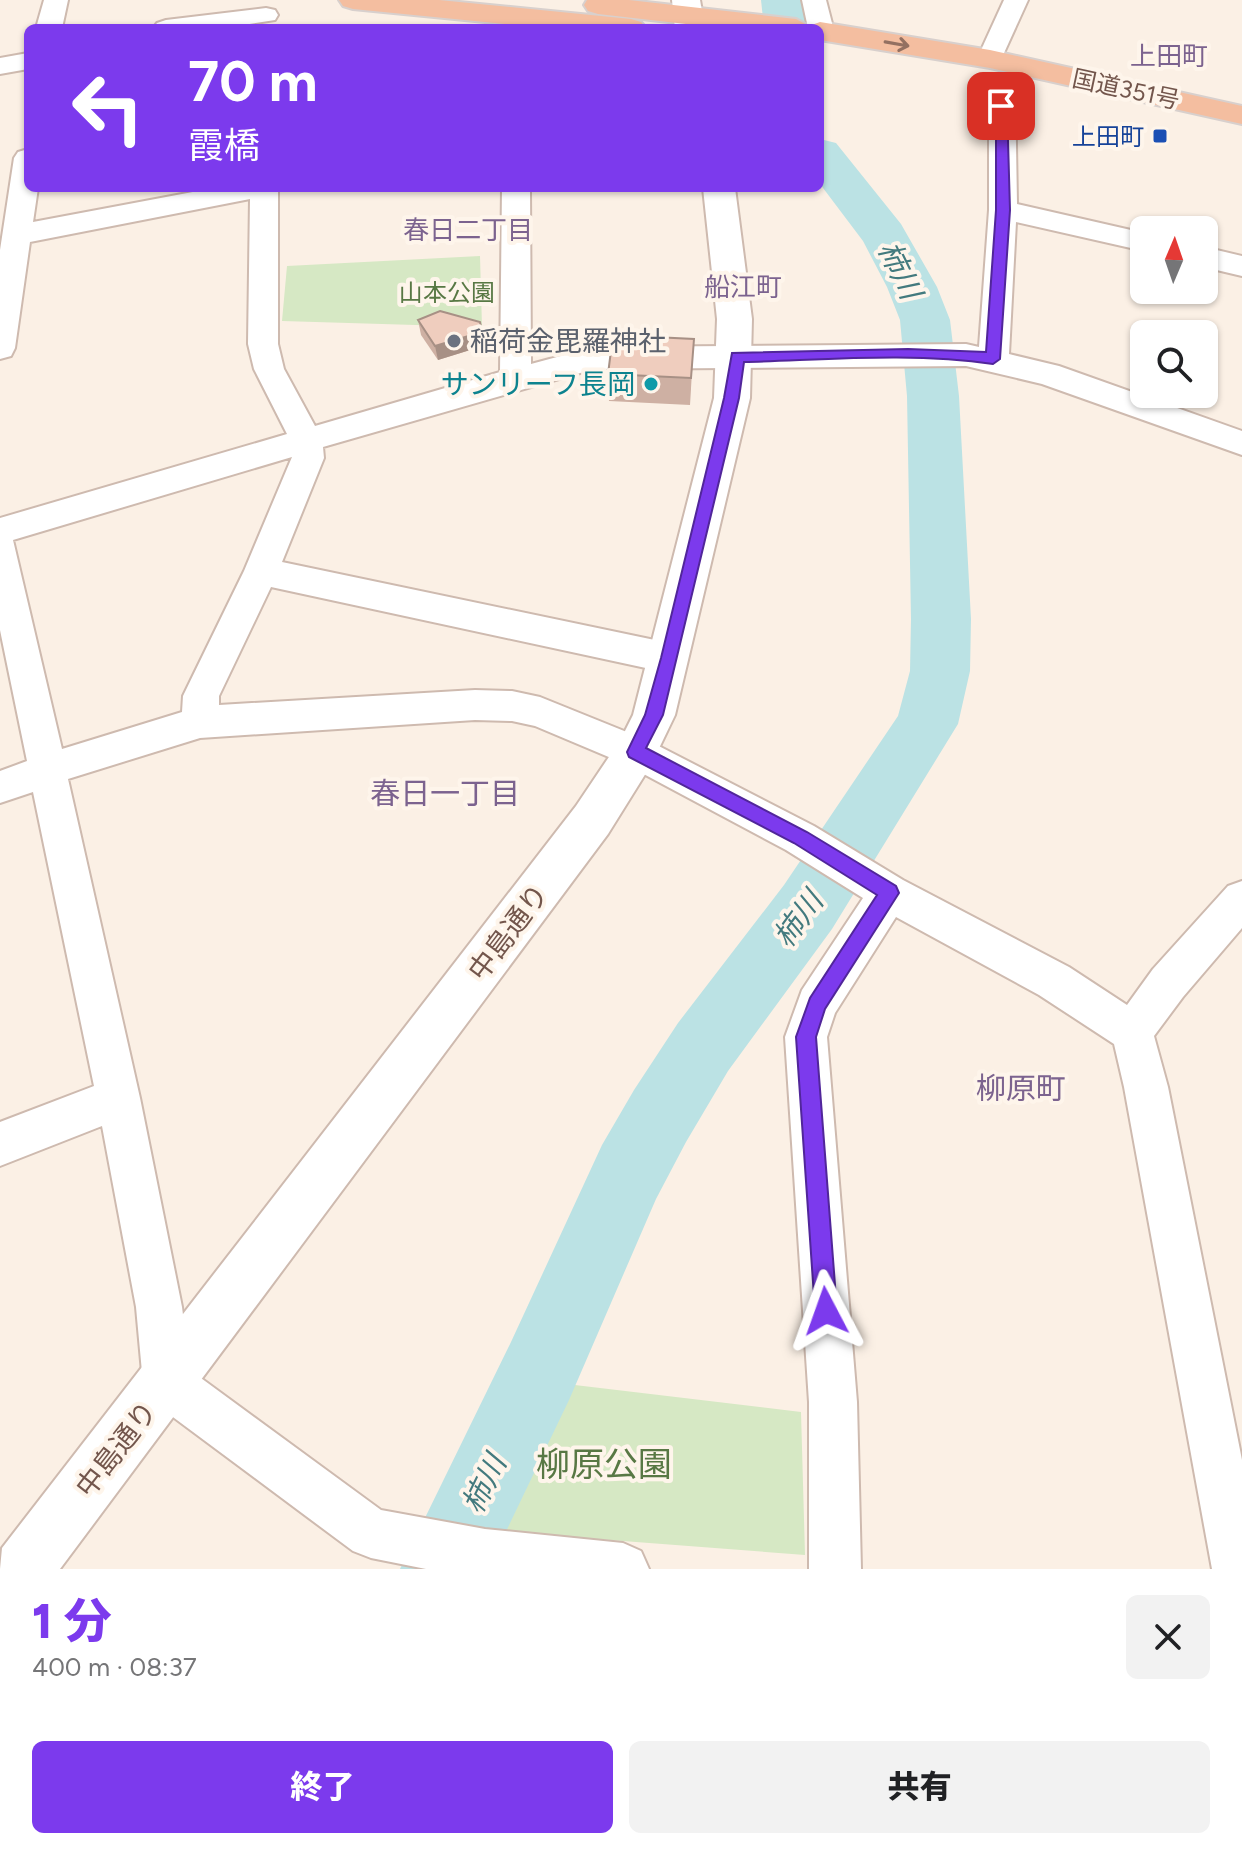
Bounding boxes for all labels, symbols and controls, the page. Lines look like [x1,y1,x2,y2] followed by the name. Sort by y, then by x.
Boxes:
[884,37,909,52] one-way arrow
[1130,40,1208,72] district label: 上田町
[188,48,318,115] text: 70 m
[56,56,160,160] icon: left
[1070,64,1182,114] street label: 国道351号
[967,72,1035,140] pin
[979,84,1023,128] icon: arrive
[1072,122,1144,151] place label: 上田町
[188,124,260,167] text: 霞橋
[1151,127,1169,145] marker: 上田町
[403,214,533,246] district label: 春日二丁目
[1130,216,1218,304] north arrow
[1130,216,1218,408] map controls
[870,235,931,308] water label: 柿川
[704,271,782,303] district label: 船江町
[399,278,495,307] park label: 山本公園
[1130,320,1218,408] button: search
[470,324,666,358] place label: 稲荷金毘羅神社
[445,332,463,350] marker: 稲荷金毘羅神社
[441,367,635,401] place label: サンリーフ長岡
[642,375,660,393] marker: サンリーフ長岡
[370,775,520,812] district label: 春日一丁目
[461,877,555,987] street label: 中島通り
[765,881,832,954] water label: 柿川
[976,1070,1066,1107] district label: 柳原町
[784,1269,868,1353] position arrow
[68,1394,164,1504] street label: 中島通り
[536,1444,672,1485] park label: 柳原公園
[454,1446,515,1519] water label: 柿川
[32,1592,112,1650] text: 1 分
[1126,1595,1210,1679] button: close
[32,1651,197,1683] text: 400 m · 08:37
[32,1741,613,1833] button: 終了
[629,1741,1210,1833] button: 共有

